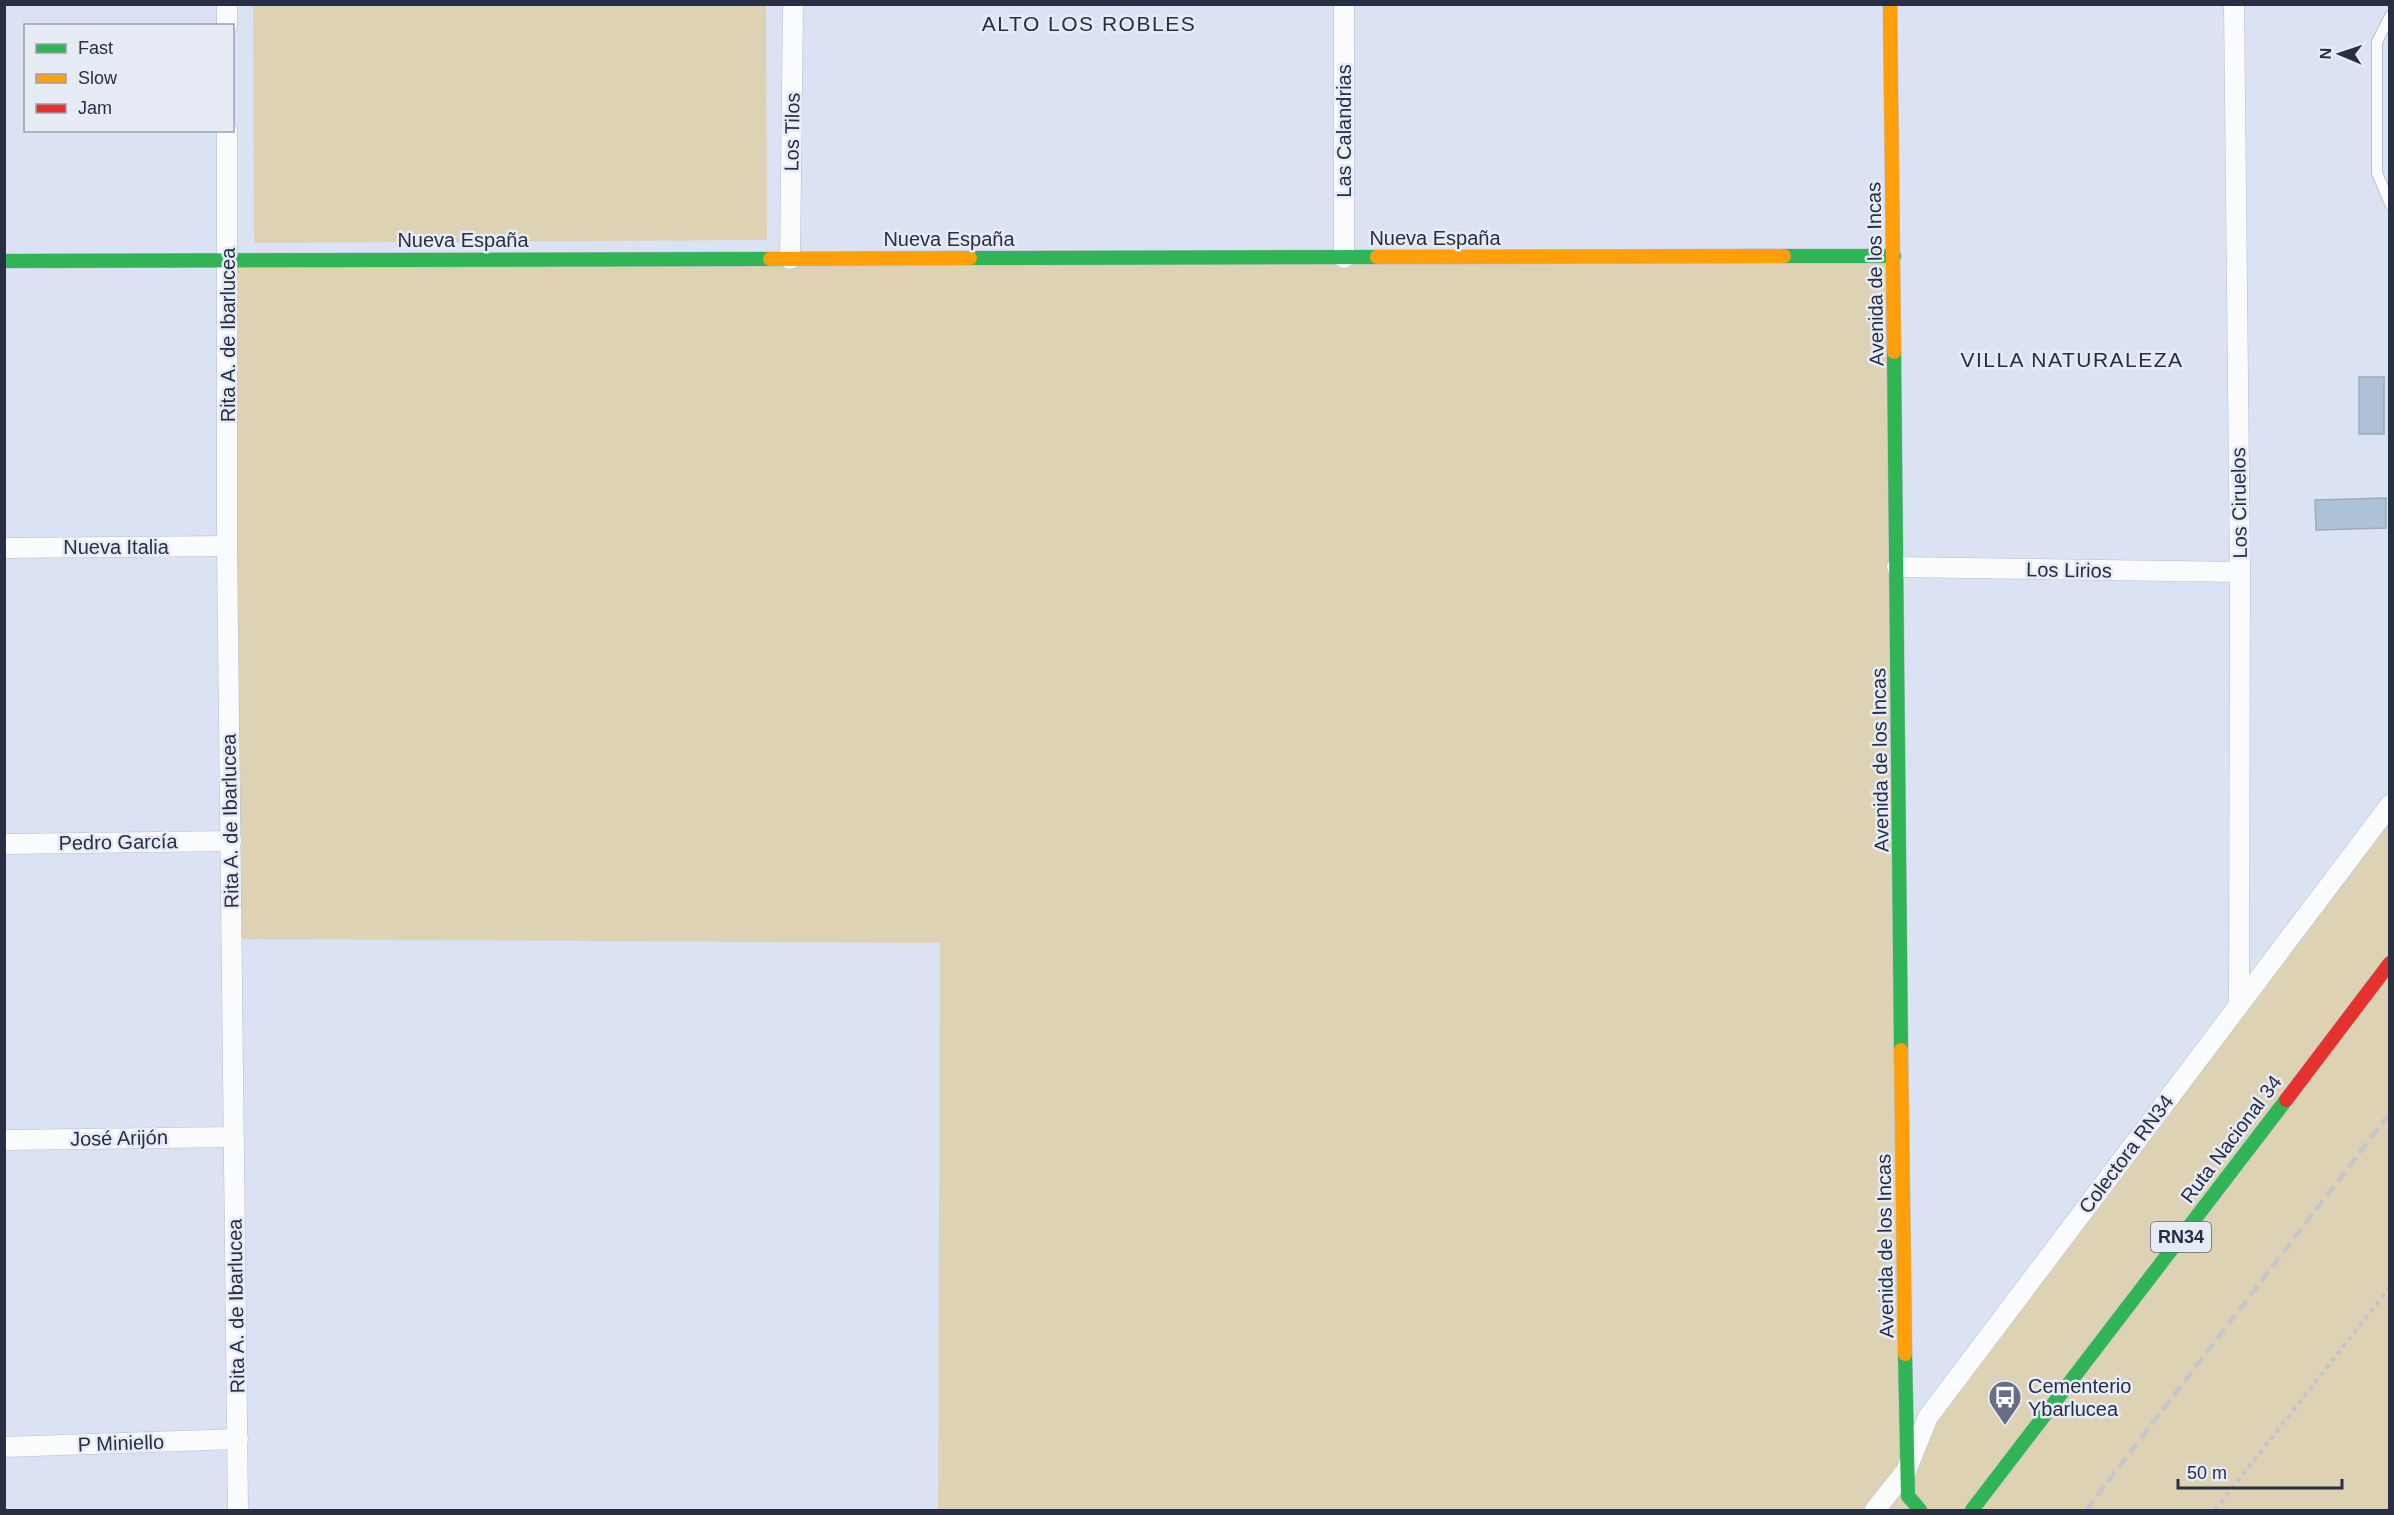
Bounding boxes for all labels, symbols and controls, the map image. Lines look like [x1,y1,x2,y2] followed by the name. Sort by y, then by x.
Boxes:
[982,12,1196,35] district label: ALTO LOS ROBLES
[24,24,234,132] legend
[2310,24,2370,84] north arrow
[78,38,113,58] text: Fast
[2317,47,2334,60] text: N
[1333,64,1355,198] street label: Las Calandrias
[78,68,118,88] text: Slow
[780,92,804,172] street label: Los Tilos
[78,98,112,118] text: Jam
[1862,182,1888,366] street label: Avenida de los Incas
[1369,227,1501,249] street label: Nueva España
[883,228,1015,250] street label: Nueva España
[397,229,529,251] street label: Nueva España
[217,247,239,422] street label: Rita A. de Ibarlucea
[1960,348,2184,371] district label: VILLA NATURALEZA
[2227,447,2251,559] street label: Los Ciruelos
[63,536,170,558] street label: Nueva Italia
[2026,558,2112,582] street label: Los Lirios
[1867,668,1893,852] street label: Avenida de los Incas
[217,733,243,908] street label: Rita A. de Ibarlucea
[58,830,179,854] street label: Pedro García
[2176,1071,2286,1207] street label: Ruta Nacional 34
[2074,1091,2178,1217] street label: Colectora RN34
[70,1126,168,1150] street label: José Arijón
[1872,1154,1898,1338] street label: Avenida de los Incas
[223,1218,249,1393] street label: Rita A. de Ibarlucea
[2151,1222,2211,1252] road number: RN34
[2028,1375,2131,1420] place label: Cementerio Ybarlucea
[1987,1379,2023,1426] bus stop icon: Cementerio Ybarlucea
[77,1431,165,1455] street label: P Miniello
[2178,1452,2342,1490] scale bar
[2187,1463,2227,1483] text: 50 m

